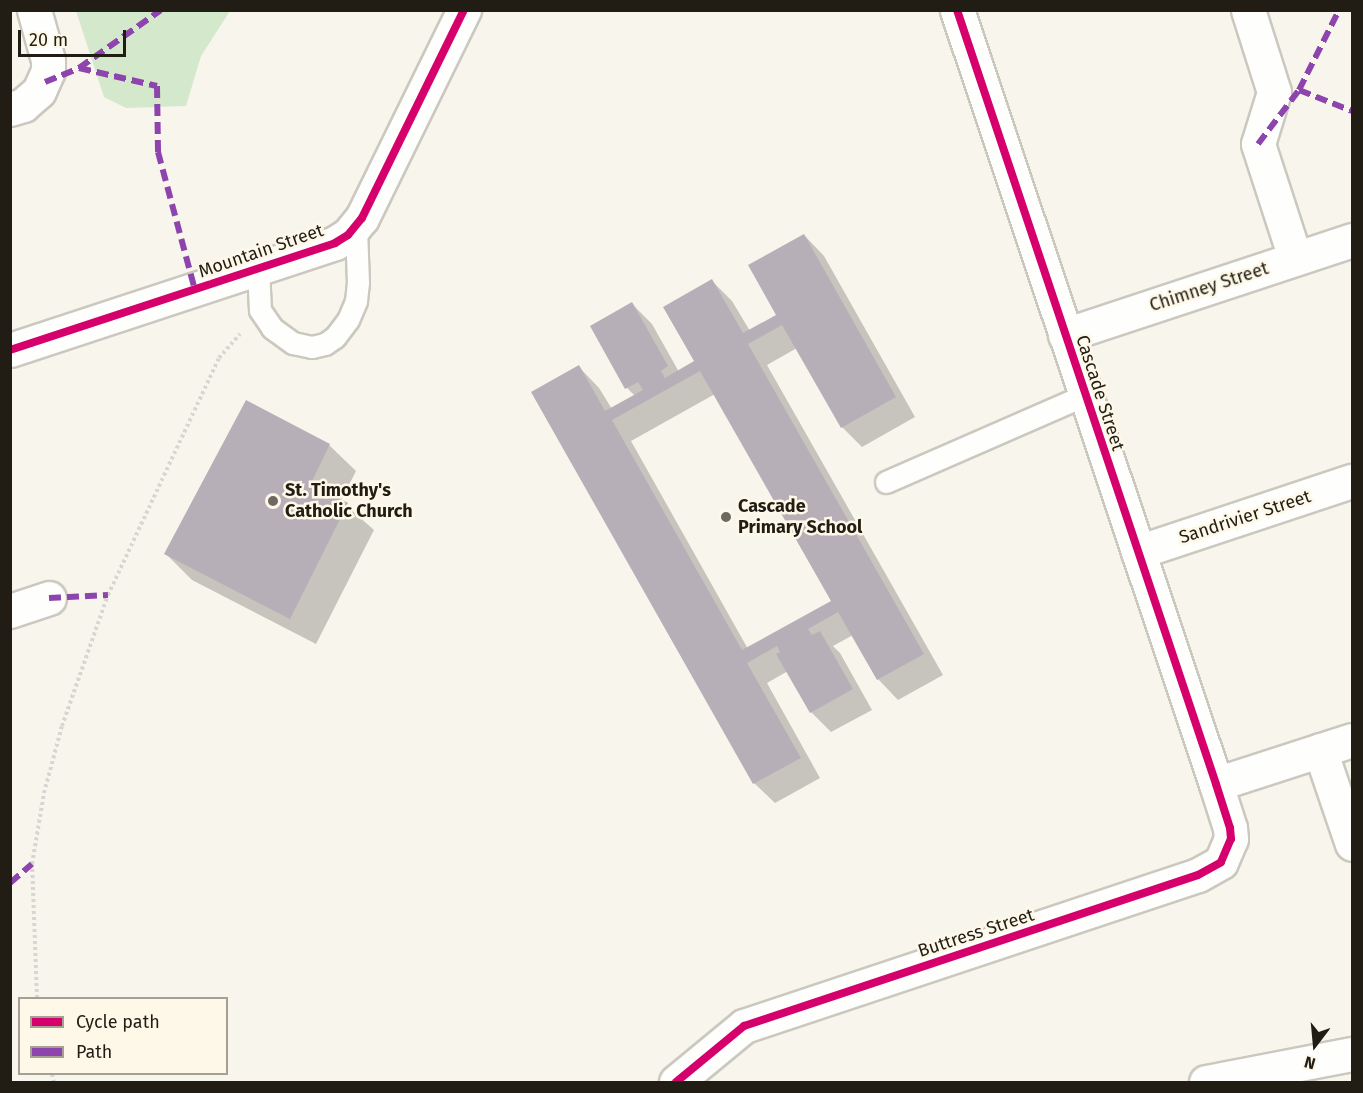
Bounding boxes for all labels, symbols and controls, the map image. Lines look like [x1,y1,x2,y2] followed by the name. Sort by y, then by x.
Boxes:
[21,18,129,56] scale bar
[29,29,68,51] text: 20 m
[196,219,326,283] street label: Mountain Street
[1147,258,1271,316] street label: Chimney Street
[1071,332,1129,454] street label: Cascade Street
[285,480,413,522] place label: St. Timothy's Catholic Church
[1176,486,1314,548] street label: Sandrivier Street
[266,494,280,508] marker: St. Timothy's Catholic Church
[738,496,862,538] place label: Cascade Primary School
[719,510,733,524] marker: Cascade Primary School
[915,904,1037,962] street label: Buttress Street
[18,997,228,1075] legend
[76,1011,160,1033] text: Cycle path
[1285,1015,1345,1075] north arrow
[76,1041,112,1063] text: Path
[1302,1052,1318,1073] text: N

